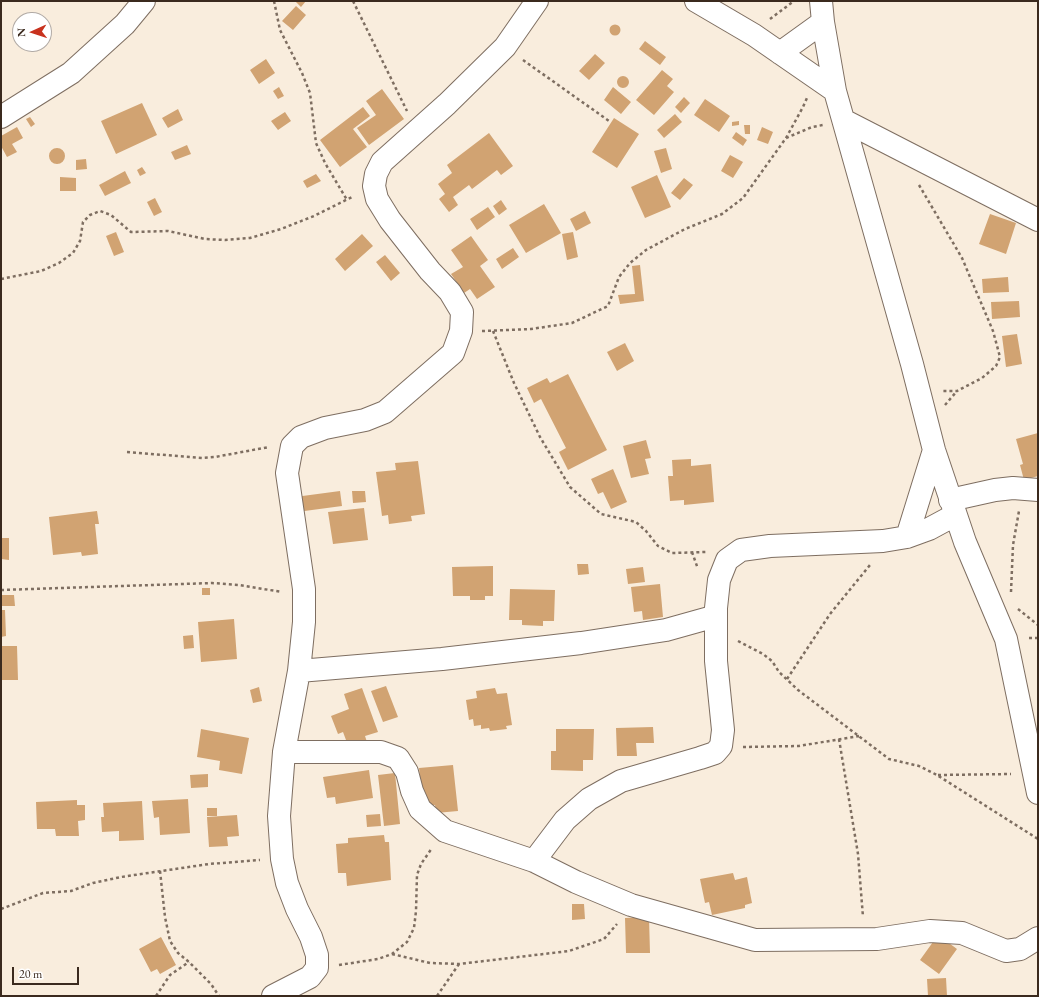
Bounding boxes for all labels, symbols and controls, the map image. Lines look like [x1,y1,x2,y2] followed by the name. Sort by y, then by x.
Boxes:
[12,12,52,52] north arrow
[14,28,28,37] text: N
[14,959,81,985] scale bar
[19,966,42,982] text: 20 m

